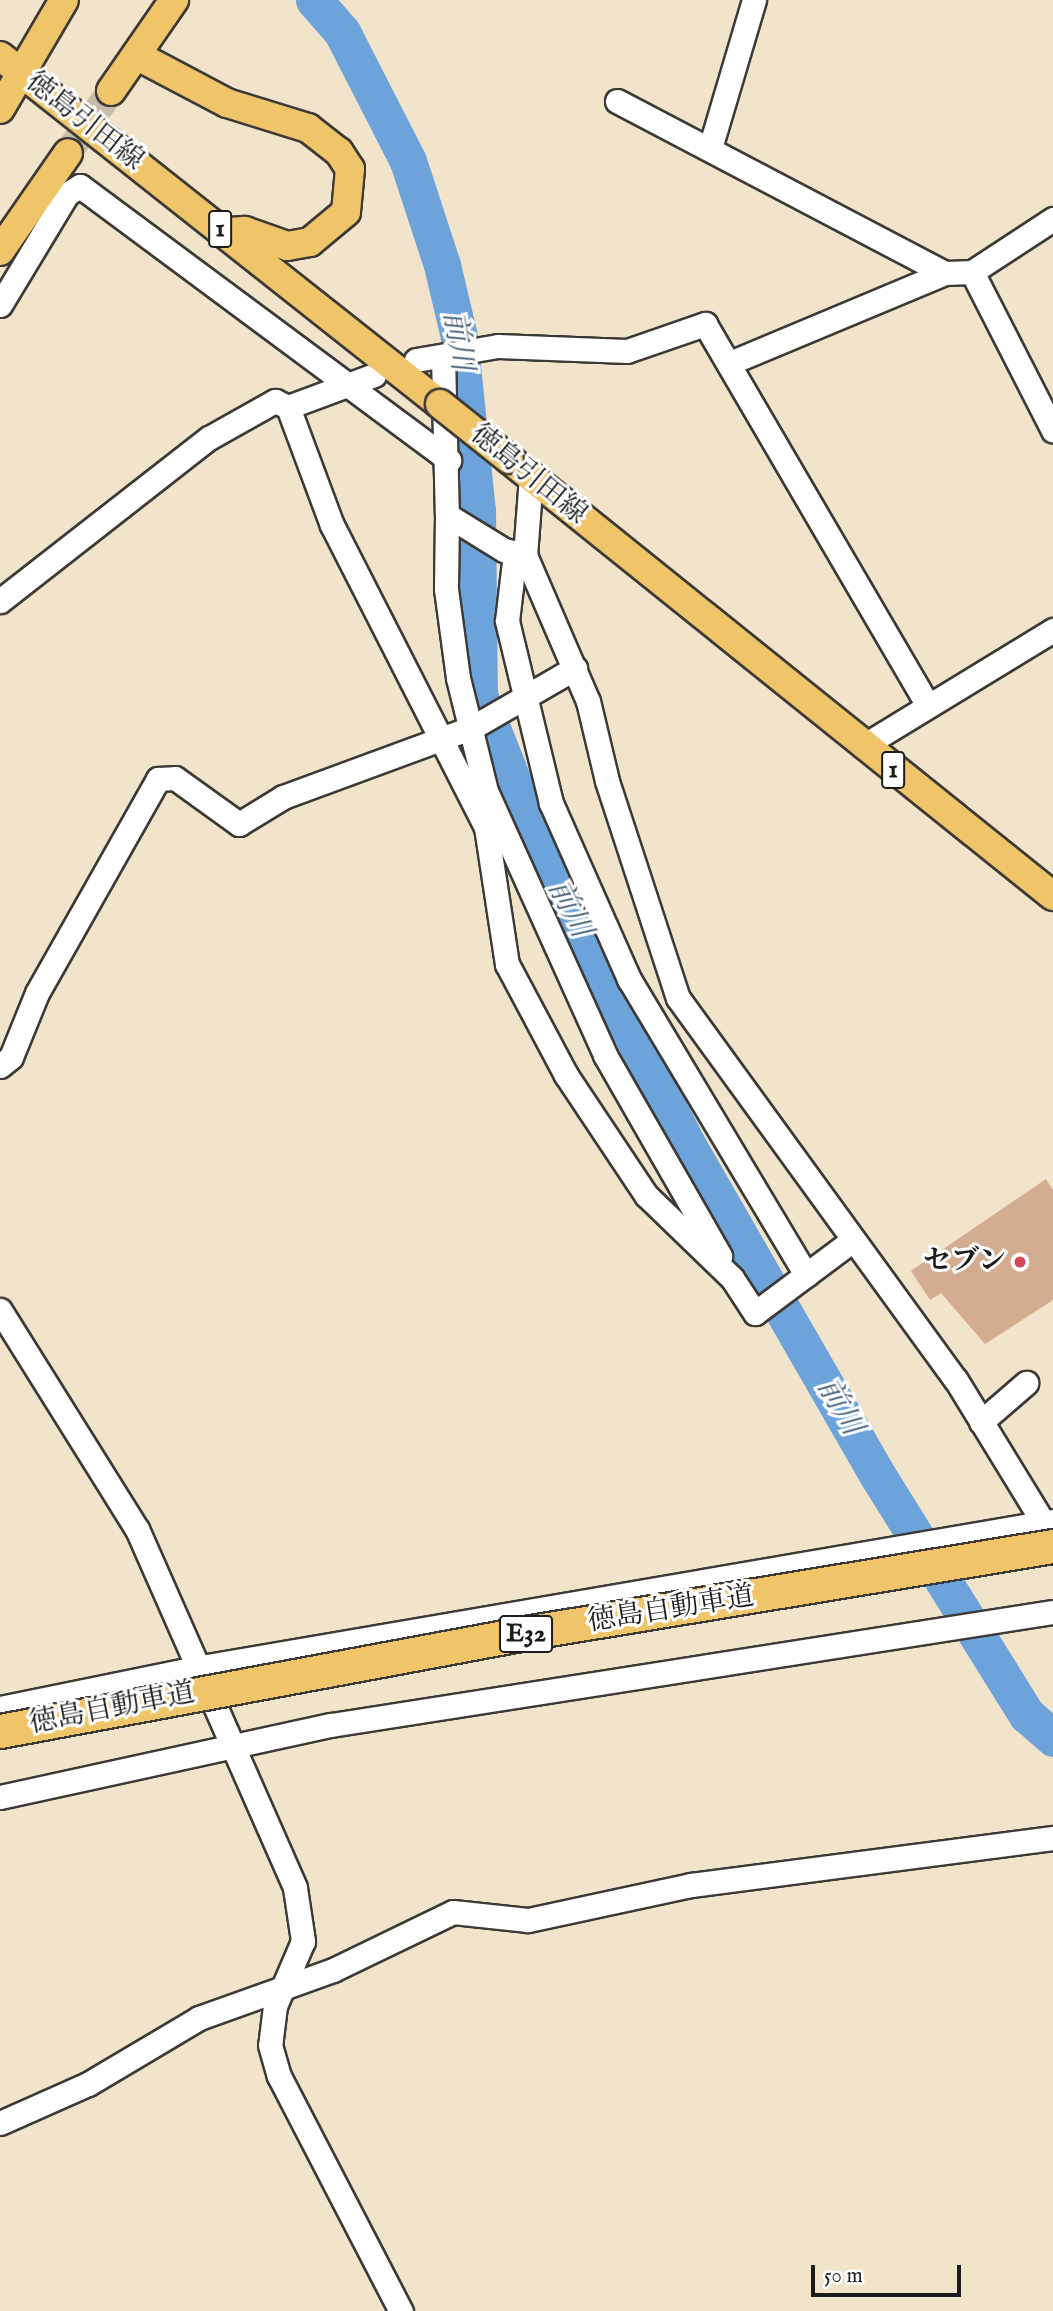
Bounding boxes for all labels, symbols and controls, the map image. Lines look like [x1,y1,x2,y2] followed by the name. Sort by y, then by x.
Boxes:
[18,66,150,178] street label: 徳島引田線
[208,206,232,252] road number: 1
[435,309,479,373] water label: 前川
[463,418,593,532] street label: 徳島引田線
[881,748,905,792] road number: 1
[539,874,599,944] water label: 前川
[922,1245,1006,1279] place label: セブン
[1012,1254,1028,1270] marker: セブン
[808,1372,870,1442] water label: 前川
[585,1580,757,1640] street label: 徳島自動車道
[498,1611,554,1656] road number: E32
[26,1676,198,1742] street label: 徳島自動車道
[815,2252,965,2296] scale bar
[824,2263,863,2290] text: 50 m

